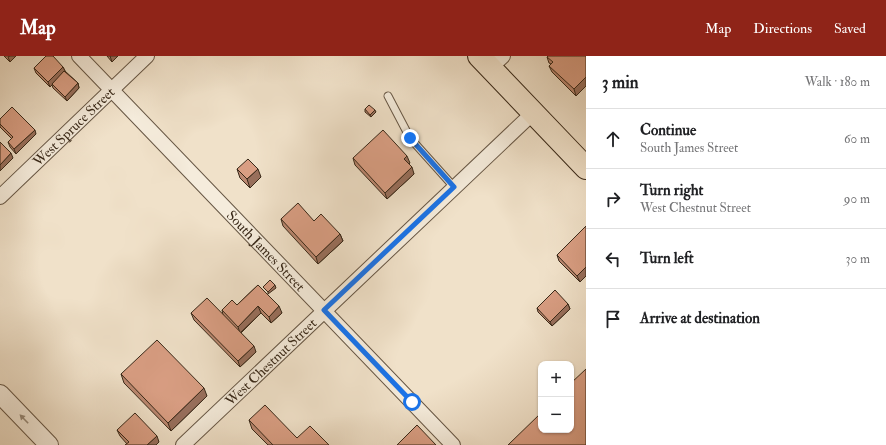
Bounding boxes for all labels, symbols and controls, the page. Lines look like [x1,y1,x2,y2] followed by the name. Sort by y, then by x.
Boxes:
[20,16,56,40] text: Map
[705,20,731,37] text: Map
[753,20,812,37] text: Directions
[834,20,866,37] text: Saved
[602,72,639,93] text: 3 min
[805,74,870,90] text: Walk · 180 m
[28,83,118,170] street label: West Spruce Street
[640,121,696,140] text: Continue
[602,128,624,150] icon: ahead
[401,129,419,147] route end
[844,131,870,147] text: 60 m
[640,140,738,156] text: South James Street
[640,181,703,200] text: Turn right
[602,188,624,210] icon: right
[844,191,870,207] text: 90 m
[640,200,751,216] text: West Chestnut Street
[223,207,309,295] street label: South James Street
[602,248,624,270] icon: left
[640,249,694,268] text: Turn left
[846,251,870,267] text: 30 m
[602,308,624,330] icon: arrive
[640,309,760,328] text: Arrive at destination
[221,314,320,410] street label: West Chestnut Street
[538,361,574,433] map controls
[538,361,574,397] button: +
[403,393,421,411] route start
[538,397,574,433] button: −
[20,414,29,424] one-way arrow

